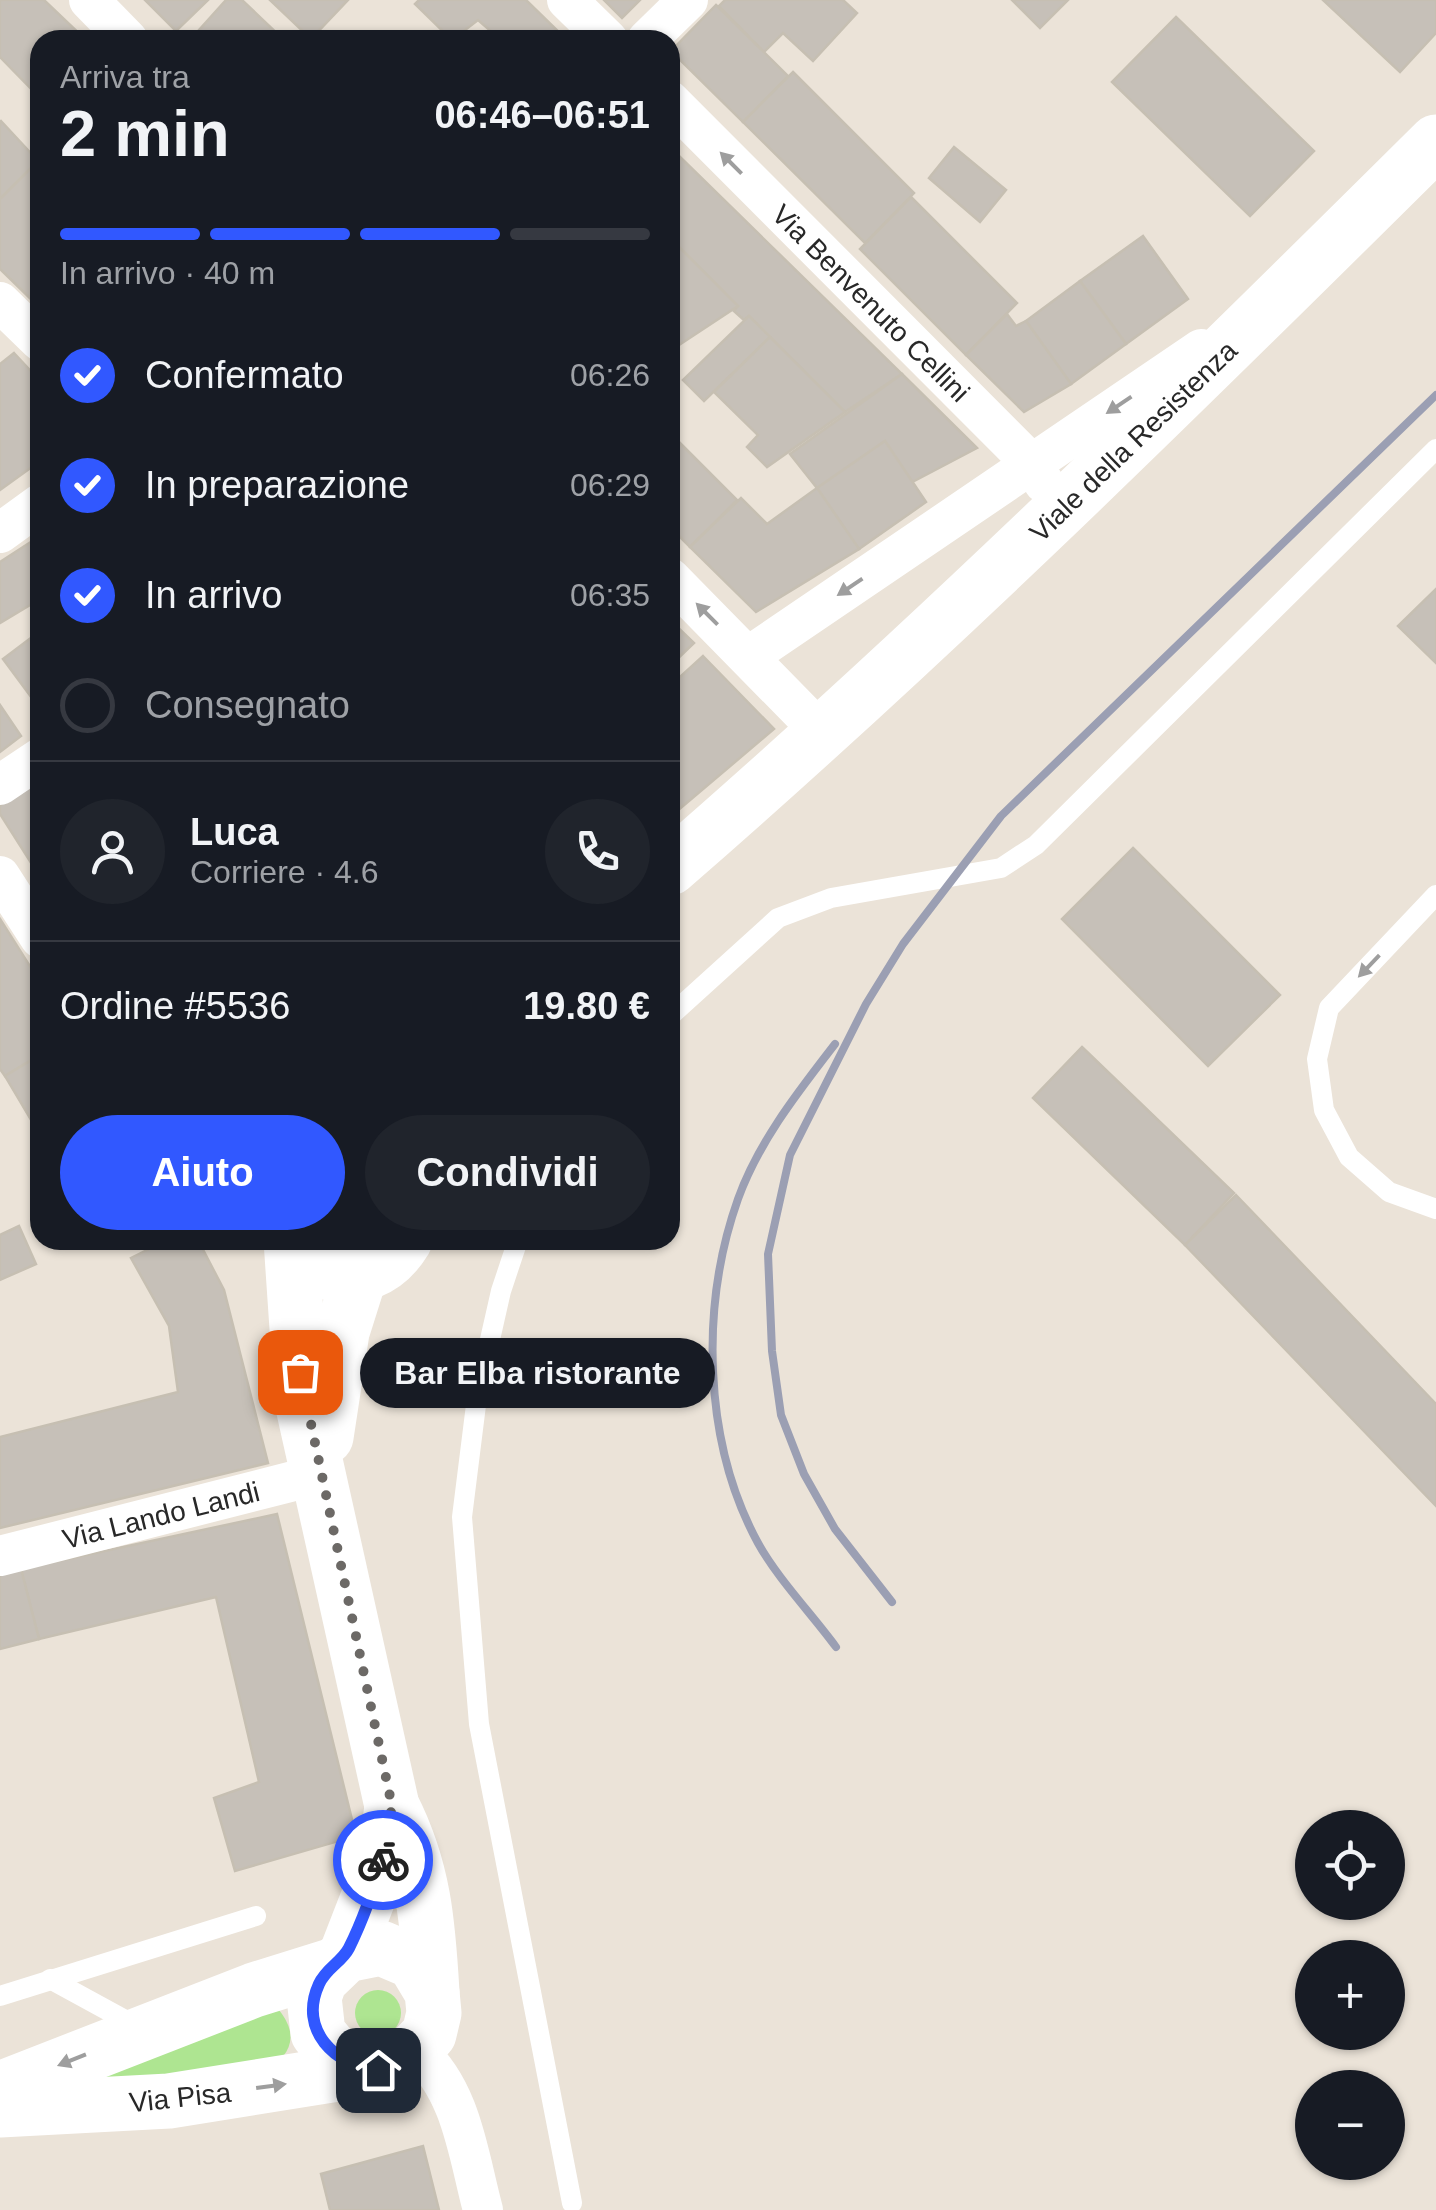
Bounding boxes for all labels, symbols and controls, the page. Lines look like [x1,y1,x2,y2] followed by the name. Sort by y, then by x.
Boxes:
[60,59,190,95] text: Arriva tra
[434,94,650,136] text: 06:46–06:51
[60,97,230,170] text: 2 min
[720,151,743,175] one-way arrow
[766,198,976,408] street label: Via Benvenuto Cellini
[60,255,275,291] text: In arrivo · 40 m
[1024,334,1243,548] street label: Viale della Resistenza
[60,348,115,403] icon: check
[145,354,344,396] text: Confermato
[570,357,650,393] text: 06:26
[1106,395,1133,413] one-way arrow
[60,458,115,513] icon: check
[145,464,409,506] text: In preparazione
[570,467,650,503] text: 06:29
[60,568,115,623] icon: check
[145,574,282,616] text: In arrivo
[570,577,650,613] text: 06:35
[837,577,864,596] one-way arrow
[695,603,719,627] one-way arrow
[145,684,350,726] text: Consegnato
[60,799,165,904] button: person
[545,799,650,904] button: phone
[190,811,279,853] text: Luca
[190,854,379,890] text: Corriere · 4.6
[1358,953,1381,977] one-way arrow
[60,985,290,1027] text: Ordine #5536
[523,985,650,1027] text: 19.80 €
[60,1115,345,1230] button: Aiuto
[365,1115,650,1230] button: Condividi
[258,1330,343,1415] pin
[360,1337,715,1407] callout: Bar Elba ristorante
[273,1345,328,1400] icon: bag
[394,1355,681,1391] text: Bar Elba ristorante
[59,1476,263,1555] street label: Via Lando Landi
[333,1810,433,1910] courier
[1295,1810,1405,2180] map controls
[1295,1810,1405,1920] button: locate
[356,1833,411,1888] icon: bike
[1295,1940,1405,2050] button: +
[336,2028,421,2113] pin
[351,2043,406,2098] icon: home
[57,2052,87,2068] one-way arrow
[1295,2070,1405,2180] button: −
[128,2077,233,2118] street label: Via Pisa
[256,2078,288,2094] one-way arrow

